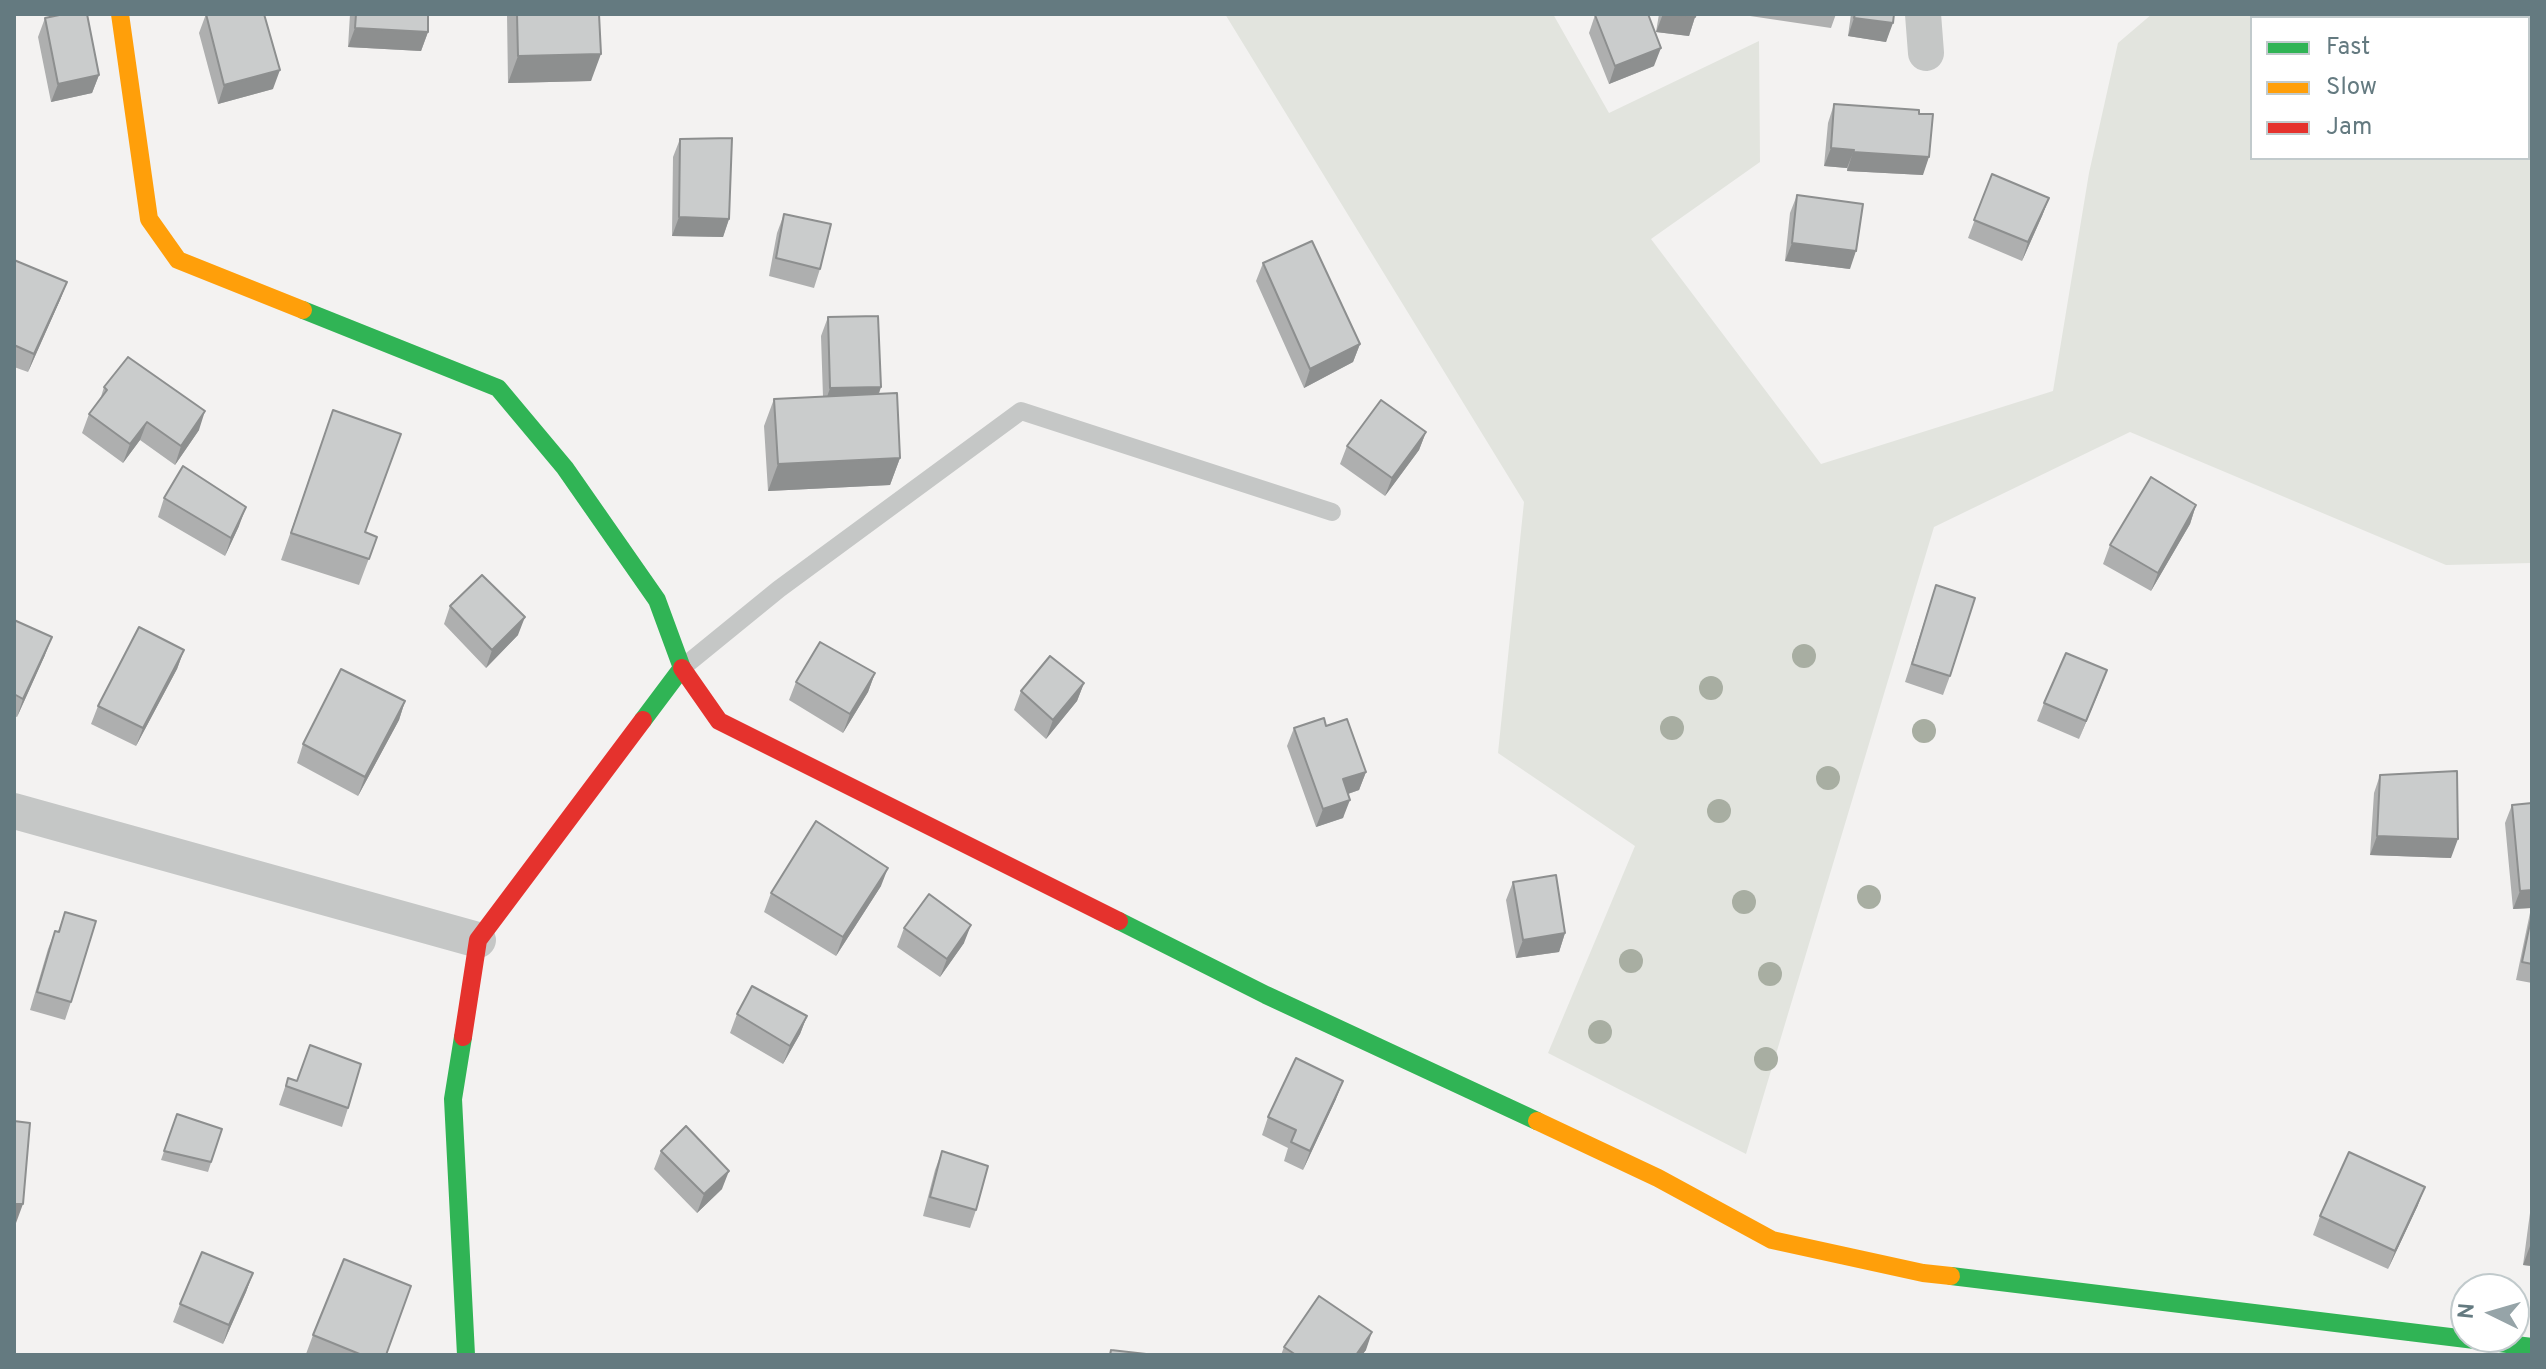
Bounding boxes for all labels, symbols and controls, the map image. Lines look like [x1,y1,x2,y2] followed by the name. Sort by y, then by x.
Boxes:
[2250,16,2530,160] legend
[2326,33,2370,63] text: Fast
[2326,73,2377,103] text: Slow
[2326,113,2372,143] text: Jam
[2450,1273,2530,1353] north arrow
[2453,1302,2482,1320] text: N

